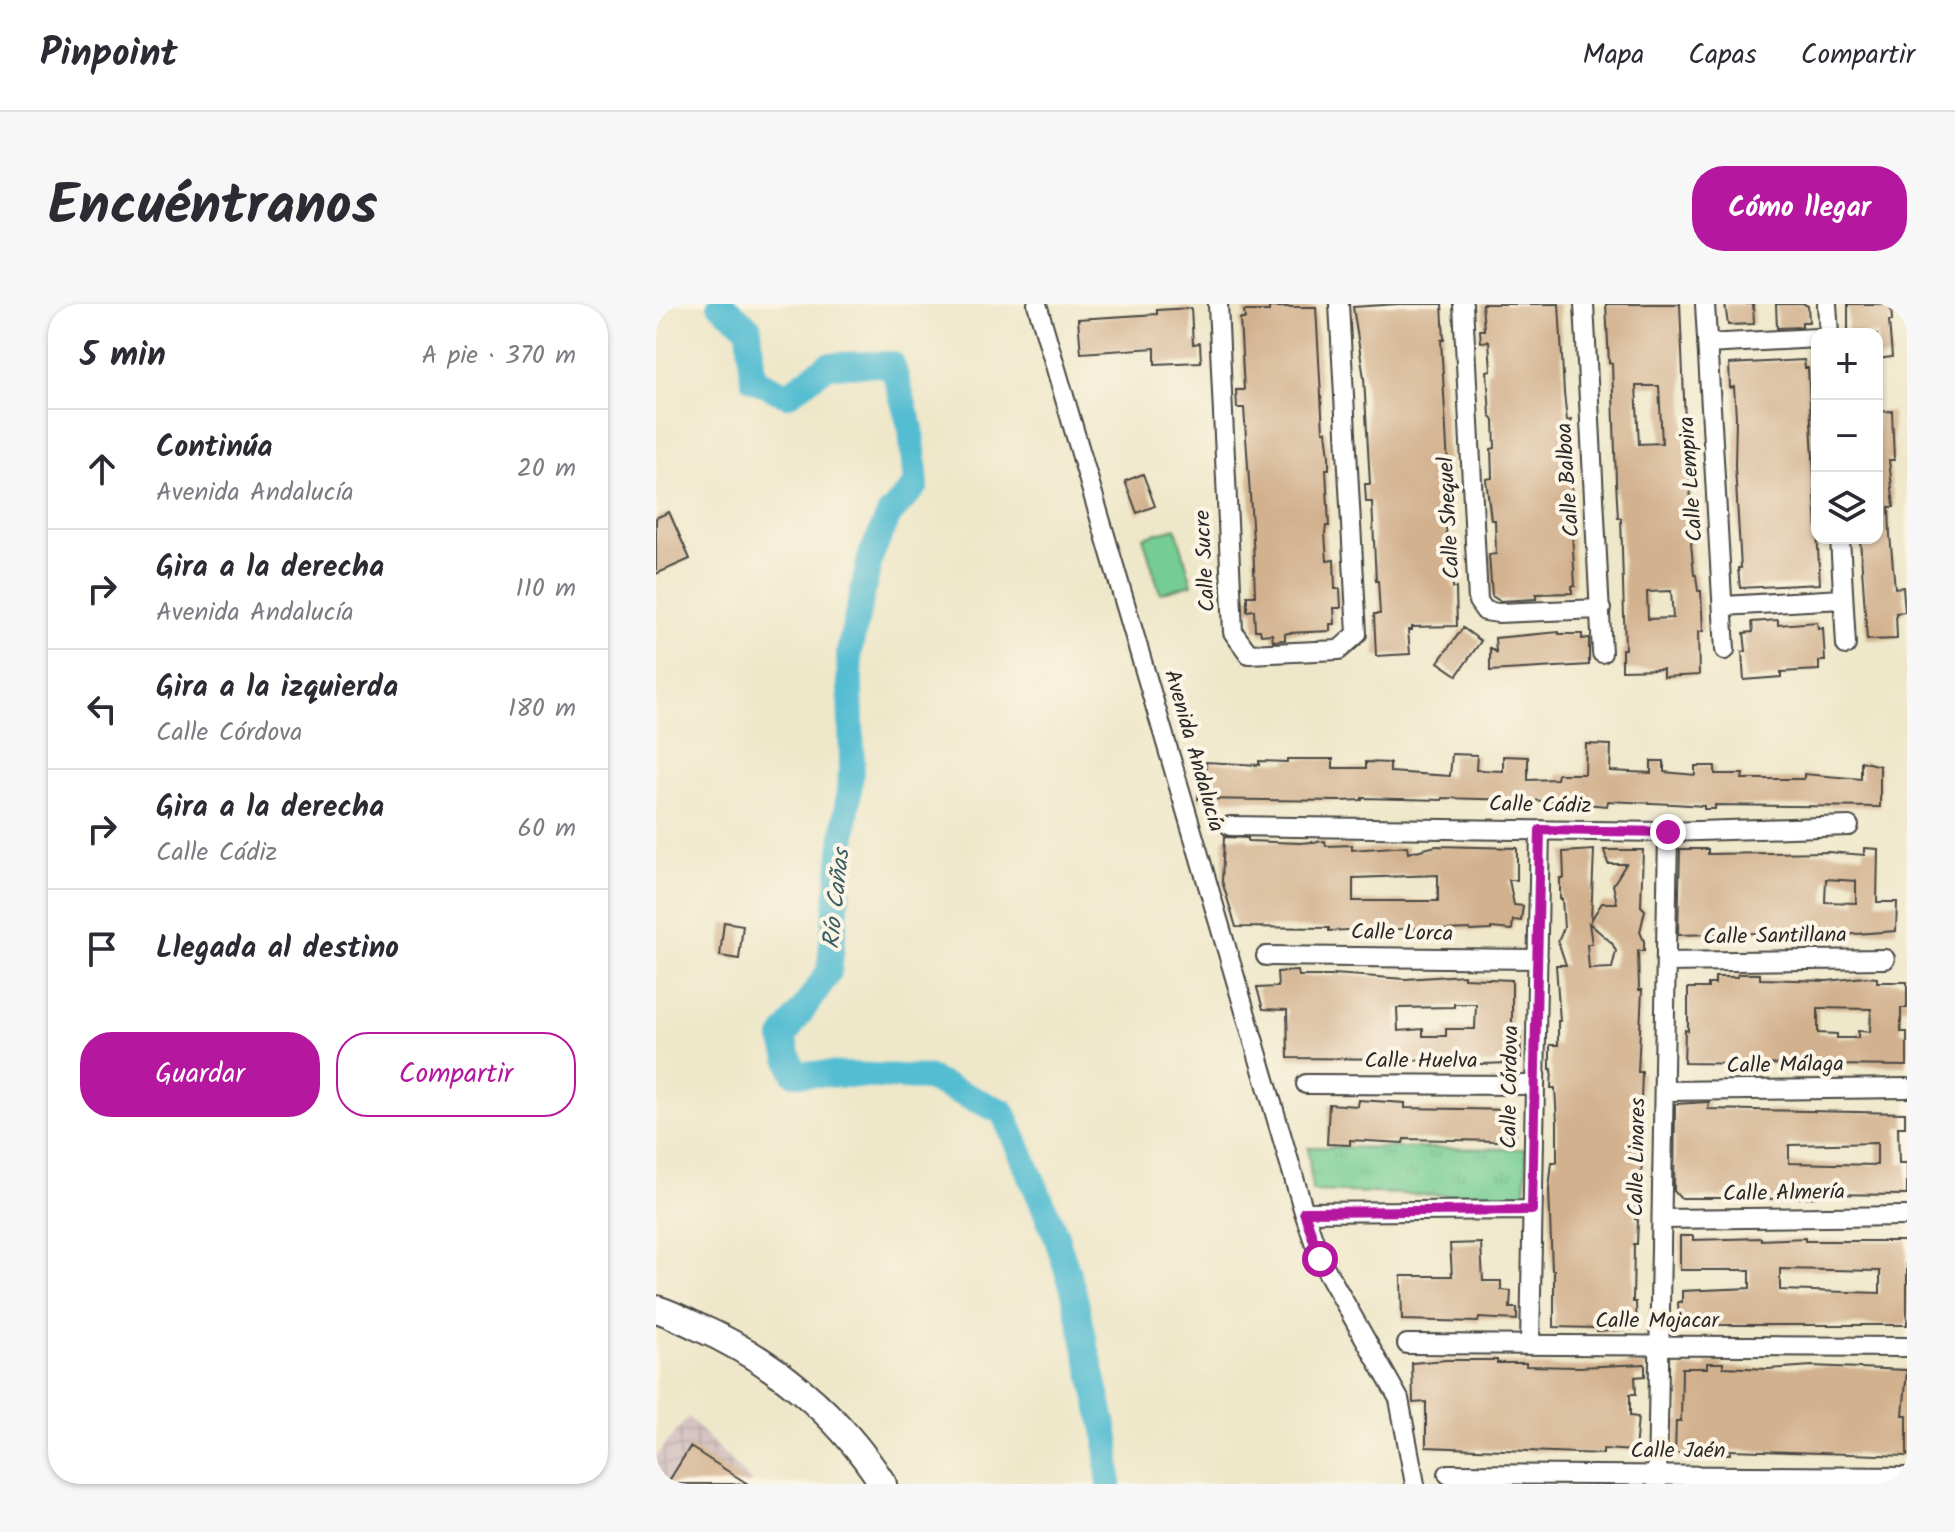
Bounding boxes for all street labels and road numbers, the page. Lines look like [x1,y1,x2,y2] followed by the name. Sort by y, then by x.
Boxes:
[1670,415,1714,543] street label: Calle Lempira
[1548,422,1590,538] street label: Calle Balboa
[1429,455,1471,580] street label: Calle Shequel
[1186,509,1226,613] street label: Calle Sucre
[1153,666,1233,836] street label: Avenida Andalucía
[1488,788,1592,824] street label: Calle Cádiz
[1351,916,1453,952] street label: Calle Lorca
[1703,918,1847,956] street label: Calle Santillana
[1492,1025,1530,1149] street label: Calle Córdova
[1364,1044,1478,1079] street label: Calle Huelva
[1726,1047,1844,1085] street label: Calle Málaga
[1619,1097,1657,1217] street label: Calle Linares
[1723,1175,1845,1213] street label: Calle Almería
[1595,1304,1721,1339] street label: Calle Mojacar
[1631,1434,1725,1469] street label: Calle Jaén

